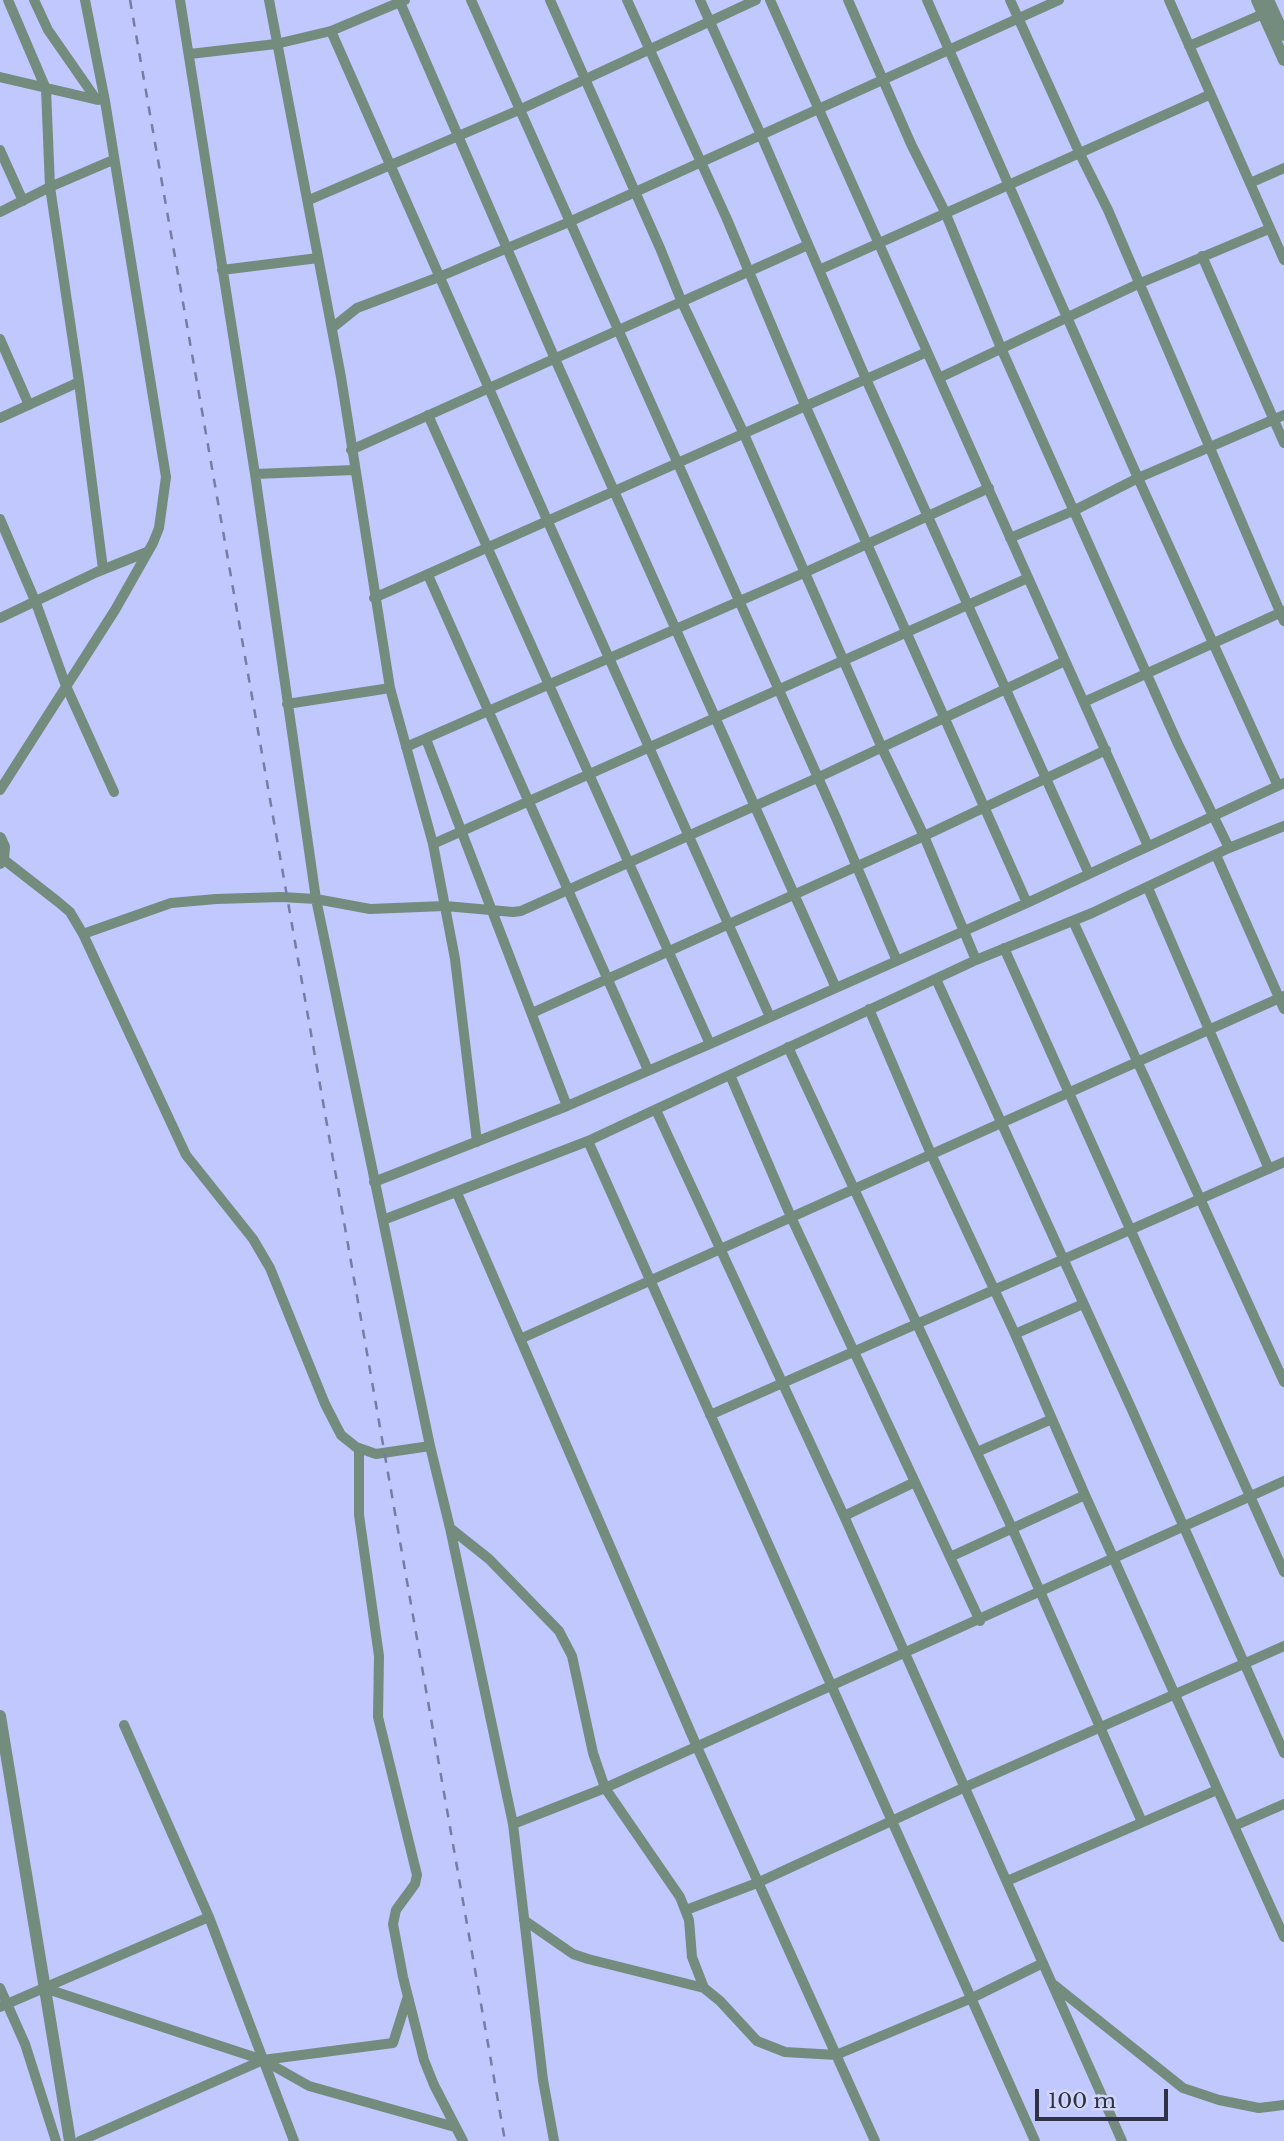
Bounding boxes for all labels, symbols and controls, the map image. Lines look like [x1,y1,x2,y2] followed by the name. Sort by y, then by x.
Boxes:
[1039,2074,1172,2118] scale bar
[1048,2088,1116,2114] text: 100 m

